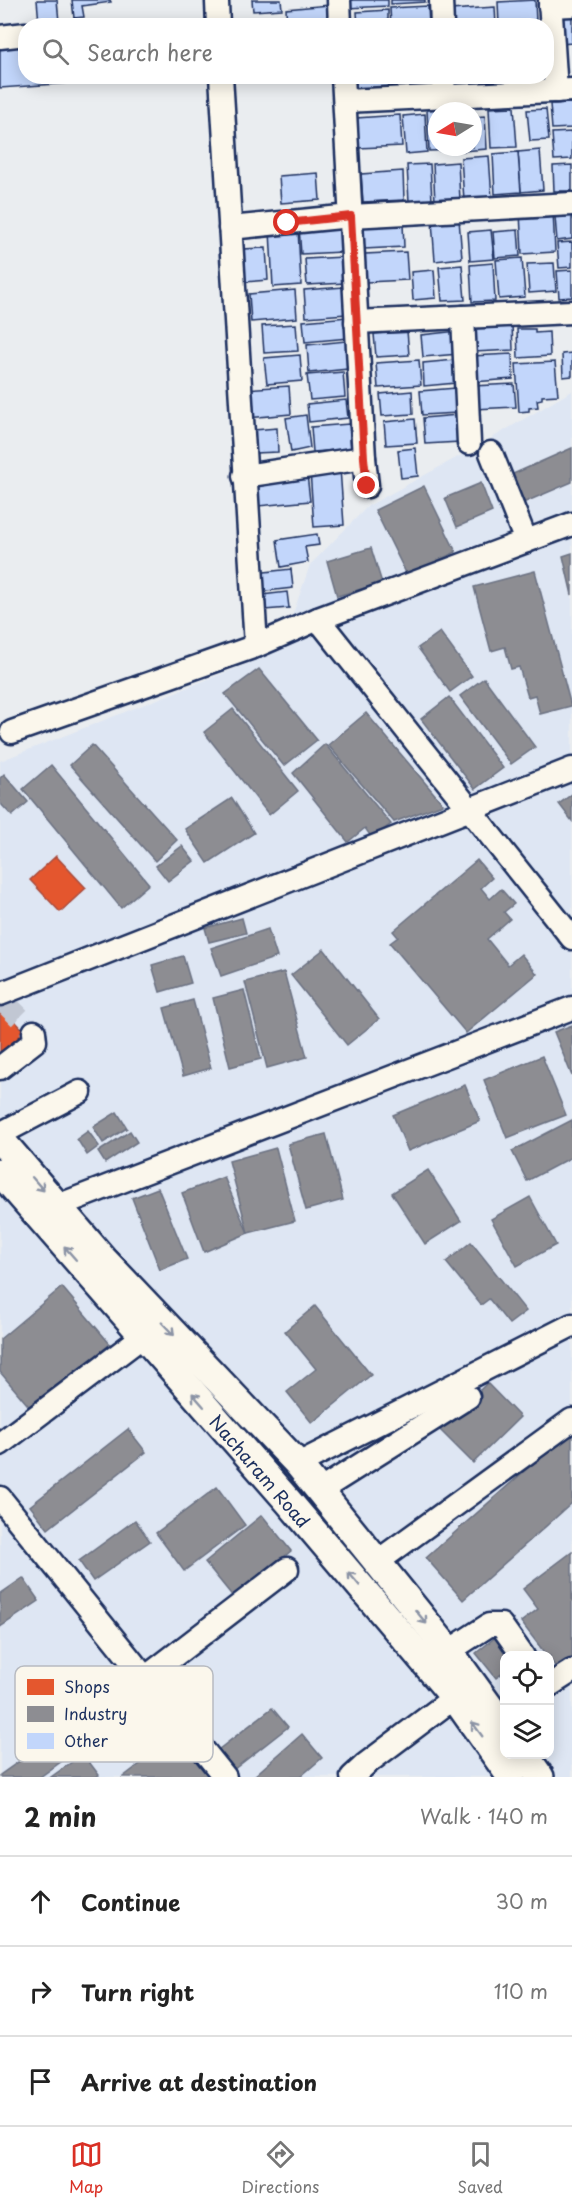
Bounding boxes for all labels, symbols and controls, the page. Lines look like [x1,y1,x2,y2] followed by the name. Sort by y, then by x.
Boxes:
[18,18,554,84] search box
[39,35,72,68] icon: search
[87,35,213,68] text: Search here
[428,102,482,156] north arrow
[273,209,299,235] route start
[353,472,379,498] route end
[31,1176,45,1191] one-way arrow
[64,1245,77,1261] one-way arrow
[161,1322,175,1337] one-way arrow
[192,1392,205,1408] one-way arrow
[203,1409,317,1533] street label: Nacharam Road
[347,1571,360,1587] one-way arrow
[415,1609,428,1625] one-way arrow
[500,1651,554,1759] map controls
[500,1651,554,1705] button: locate
[15,1666,213,1762] legend
[64,1674,110,1698] text: Shops
[64,1701,127,1725] text: Industry
[500,1705,554,1759] button: layers
[471,1722,484,1738] one-way arrow
[64,1728,108,1752] text: Other
[24,1797,97,1836] text: 2 min
[420,1801,548,1831] text: Walk · 140 m
[24,1885,57,1918] icon: ahead
[81,1885,180,1918] text: Continue
[495,1886,548,1916] text: 30 m
[24,1975,57,2008] icon: right
[81,1975,194,2008] text: Turn right
[494,1976,548,2006] text: 110 m
[24,2065,57,2098] icon: arrive
[81,2065,317,2098] text: Arrive at destination
[69,2138,103,2198] tab: Map
[241,2138,319,2198] tab: Directions
[457,2138,503,2198] tab: Saved

